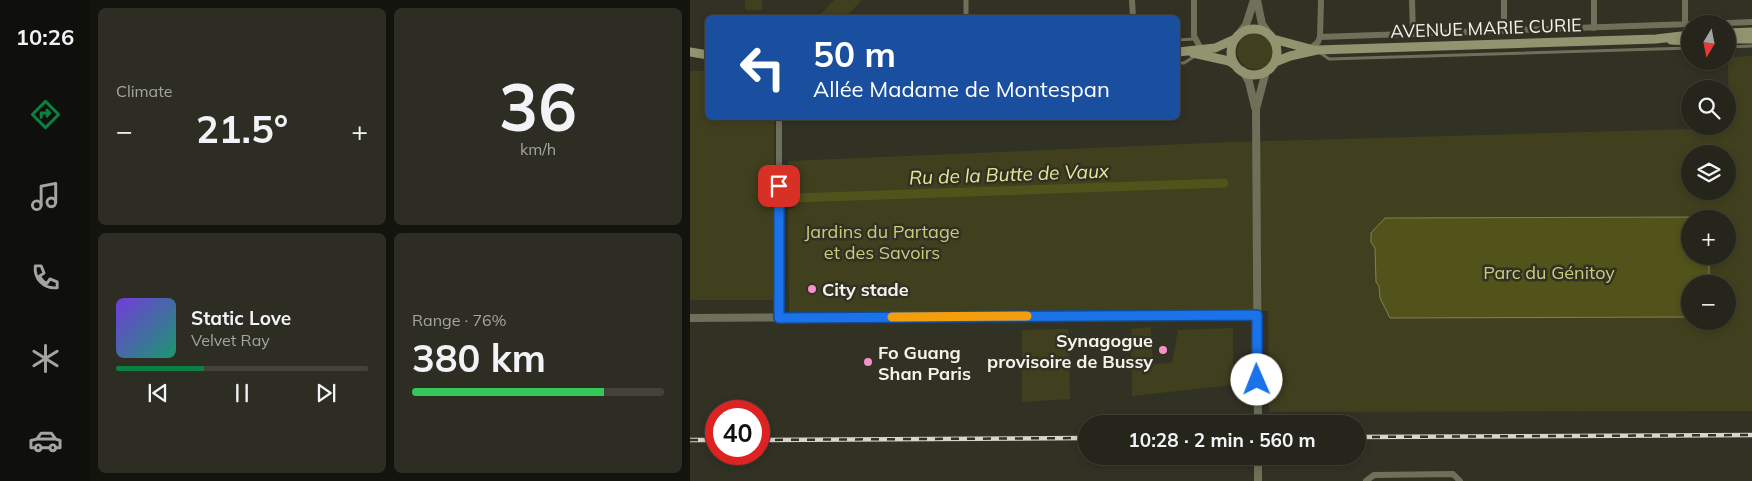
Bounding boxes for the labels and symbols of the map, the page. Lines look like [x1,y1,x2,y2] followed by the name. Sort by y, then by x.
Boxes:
[1390,13,1582,43] street label: AVENUE MARIE CURIE
[1681,15,1736,70] north arrow
[909,158,1110,189] water label: Ru de la Butte de Vaux
[758,165,800,207] pin
[804,220,960,264] park label: Jardins du Partage et des Savoirs
[1483,261,1615,284] park label: Parc du Génitoy
[822,278,909,301] place label: City stade
[806,283,818,295] marker: City stade
[987,329,1153,373] place label: Synagogue provisoire de Bussy
[878,341,971,385] place label: Fo Guang Shan Paris
[1157,344,1169,356] marker: Synagogue provisoire de Bussy
[1230,353,1282,405] position arrow
[862,356,874,368] marker: Fo Guang Shan Paris
[705,400,770,465] speed limit sign: 40

